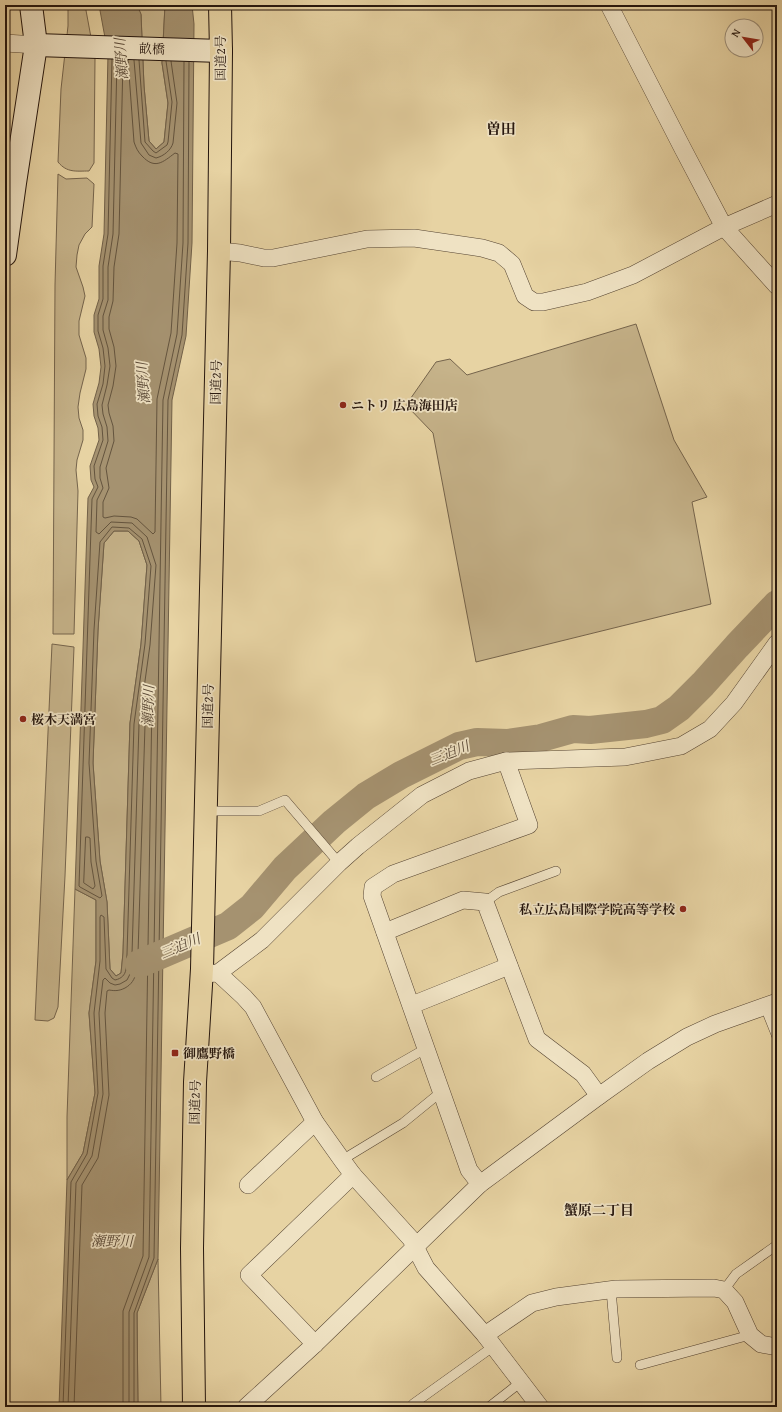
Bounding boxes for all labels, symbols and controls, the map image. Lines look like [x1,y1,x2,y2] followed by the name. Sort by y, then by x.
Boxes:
[724,18,764,58] north arrow
[727,25,745,40] text: N
[109,35,132,81] water label: 瀬野川
[211,35,230,81] street label: 国道2号
[139,39,165,59] street label: 畝橋
[486,118,516,139] district label: 曽田
[131,359,154,405] water label: 瀬野川
[206,359,226,405] street label: 国道2号
[351,396,458,415] place label: ニトリ 広島海田店
[338,400,348,410] marker: ニトリ 広島海田店
[137,683,159,727] water label: 瀬野川
[198,683,218,729] street label: 国道2号
[31,710,96,729] place label: 桜木天満宮
[18,714,28,724] marker: 桜木天満宮
[426,735,474,770] water label: 三迫川
[519,900,676,919] place label: 私立広島国際学院高等学校
[678,904,688,914] marker: 私立広島国際学院高等学校
[157,928,205,963] water label: 三迫川
[183,1044,235,1063] place label: 御鷹野橋
[170,1048,180,1058] marker: 御鷹野橋
[185,1079,205,1125] street label: 国道2号
[564,1200,634,1220] district label: 蟹原二丁目
[91,1231,135,1251] water label: 瀬野川

